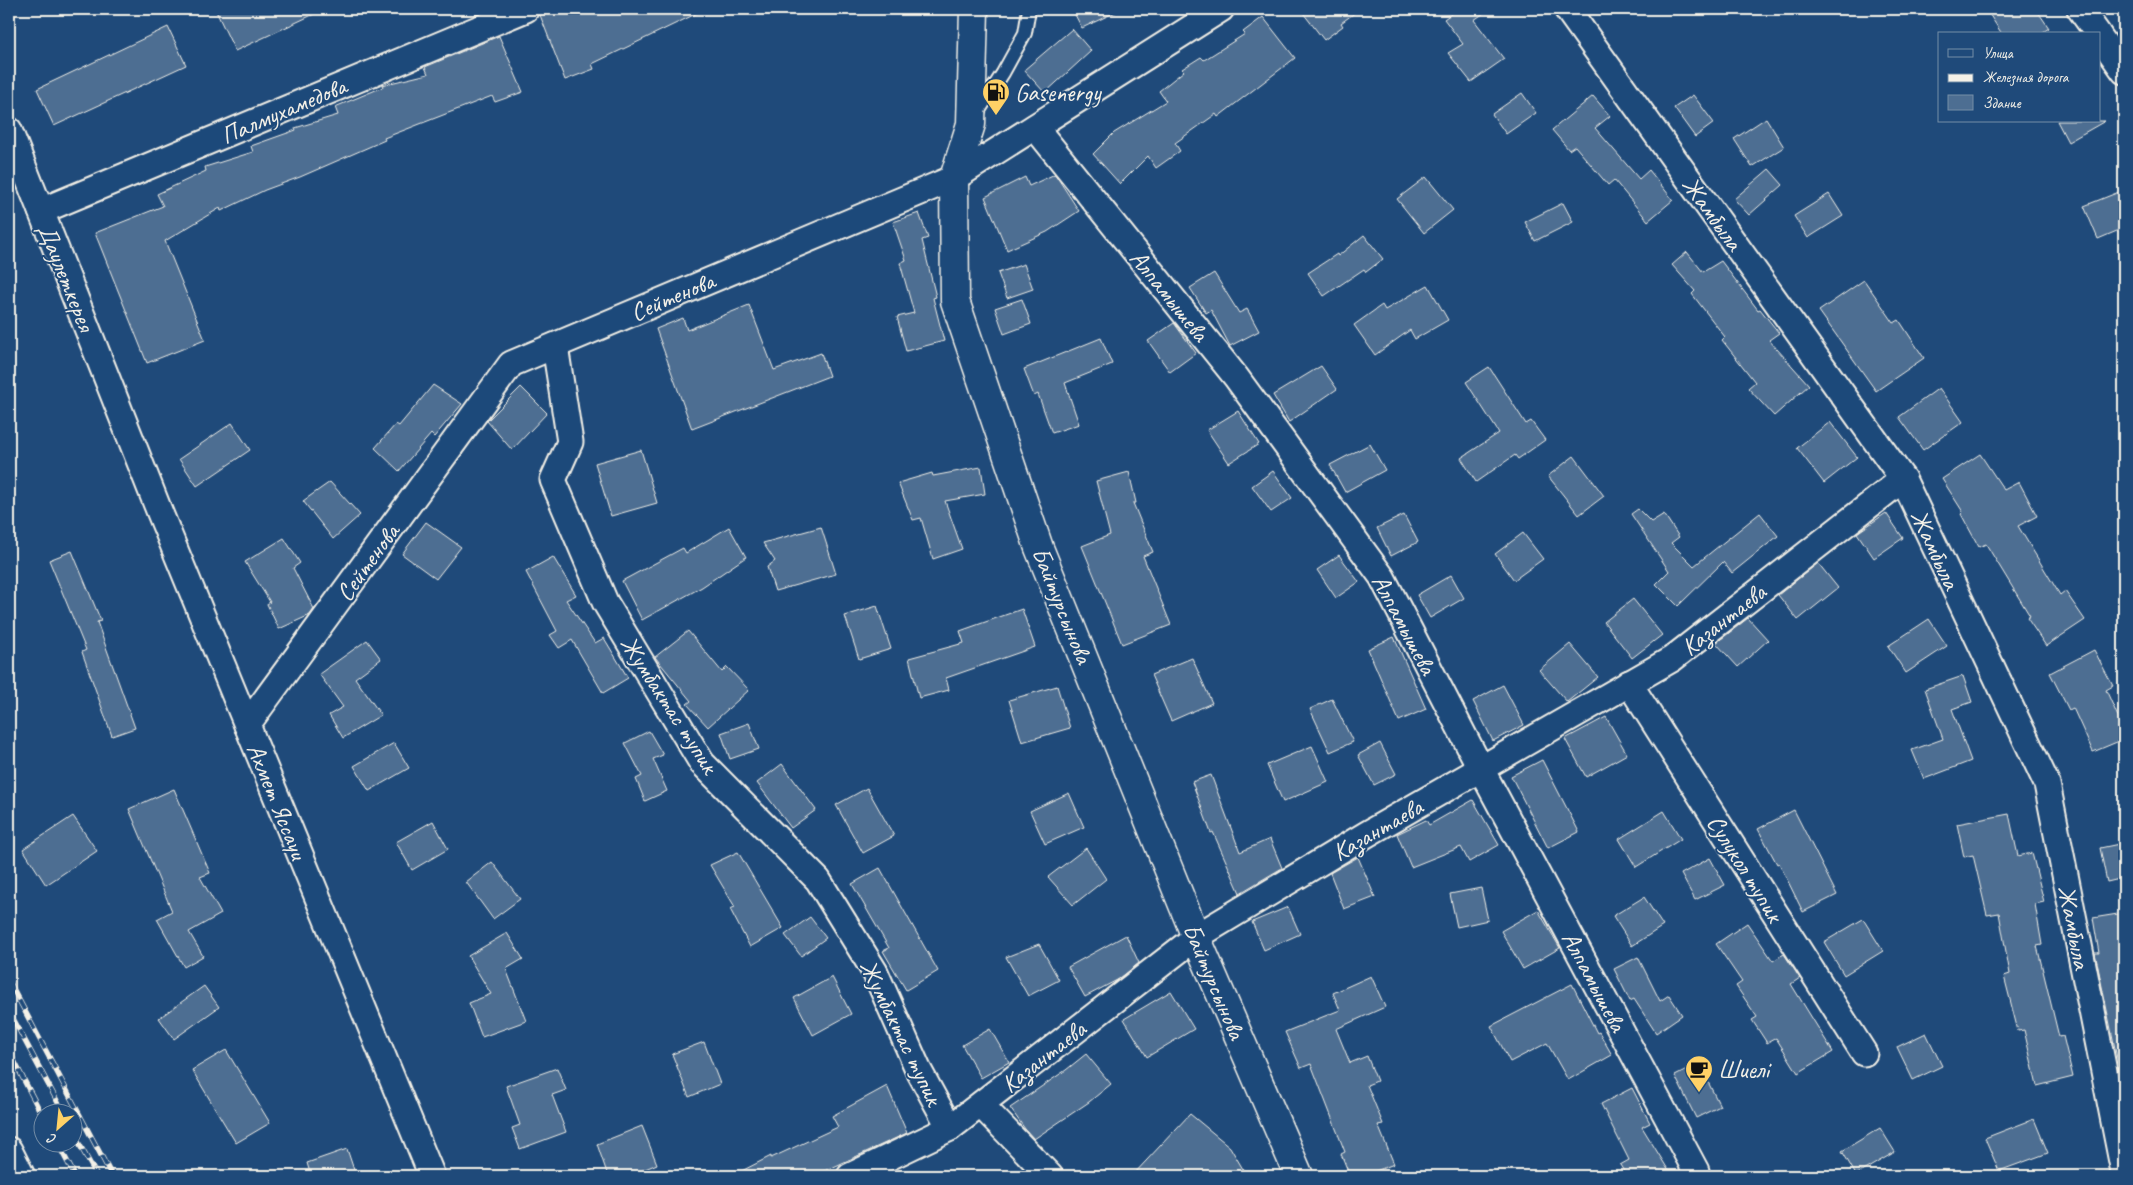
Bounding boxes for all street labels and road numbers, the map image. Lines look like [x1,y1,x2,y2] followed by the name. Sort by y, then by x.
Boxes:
[216,69,354,152] street label: Палмухамедова
[1674,170,1751,259] street label: Жамбыла
[30,219,103,338] street label: Даулеткерея
[1122,243,1217,350] street label: Алпамышева
[626,264,722,329] street label: Сейтенова
[1903,504,1968,596] street label: Жамбыла
[329,515,408,608] street label: Сейтенова
[1024,542,1101,670] street label: Байтурсынова
[1364,569,1445,682] street label: Алпамышева
[1675,575,1775,664] street label: Казантаева
[613,630,727,781] street label: Жумбактас тупик
[239,739,315,866] street label: Ахмет Яссауи
[1327,790,1431,869] street label: Казантаева
[1699,809,1792,930] street label: Сулукол тупик
[2050,883,2098,974] street label: Жамбыла
[1175,919,1254,1046] street label: Байтурсынова
[1554,926,1635,1039] street label: Алпамышева
[852,954,951,1112] street label: Жумбактас тупик
[995,1012,1095,1101] street label: Казантаева

